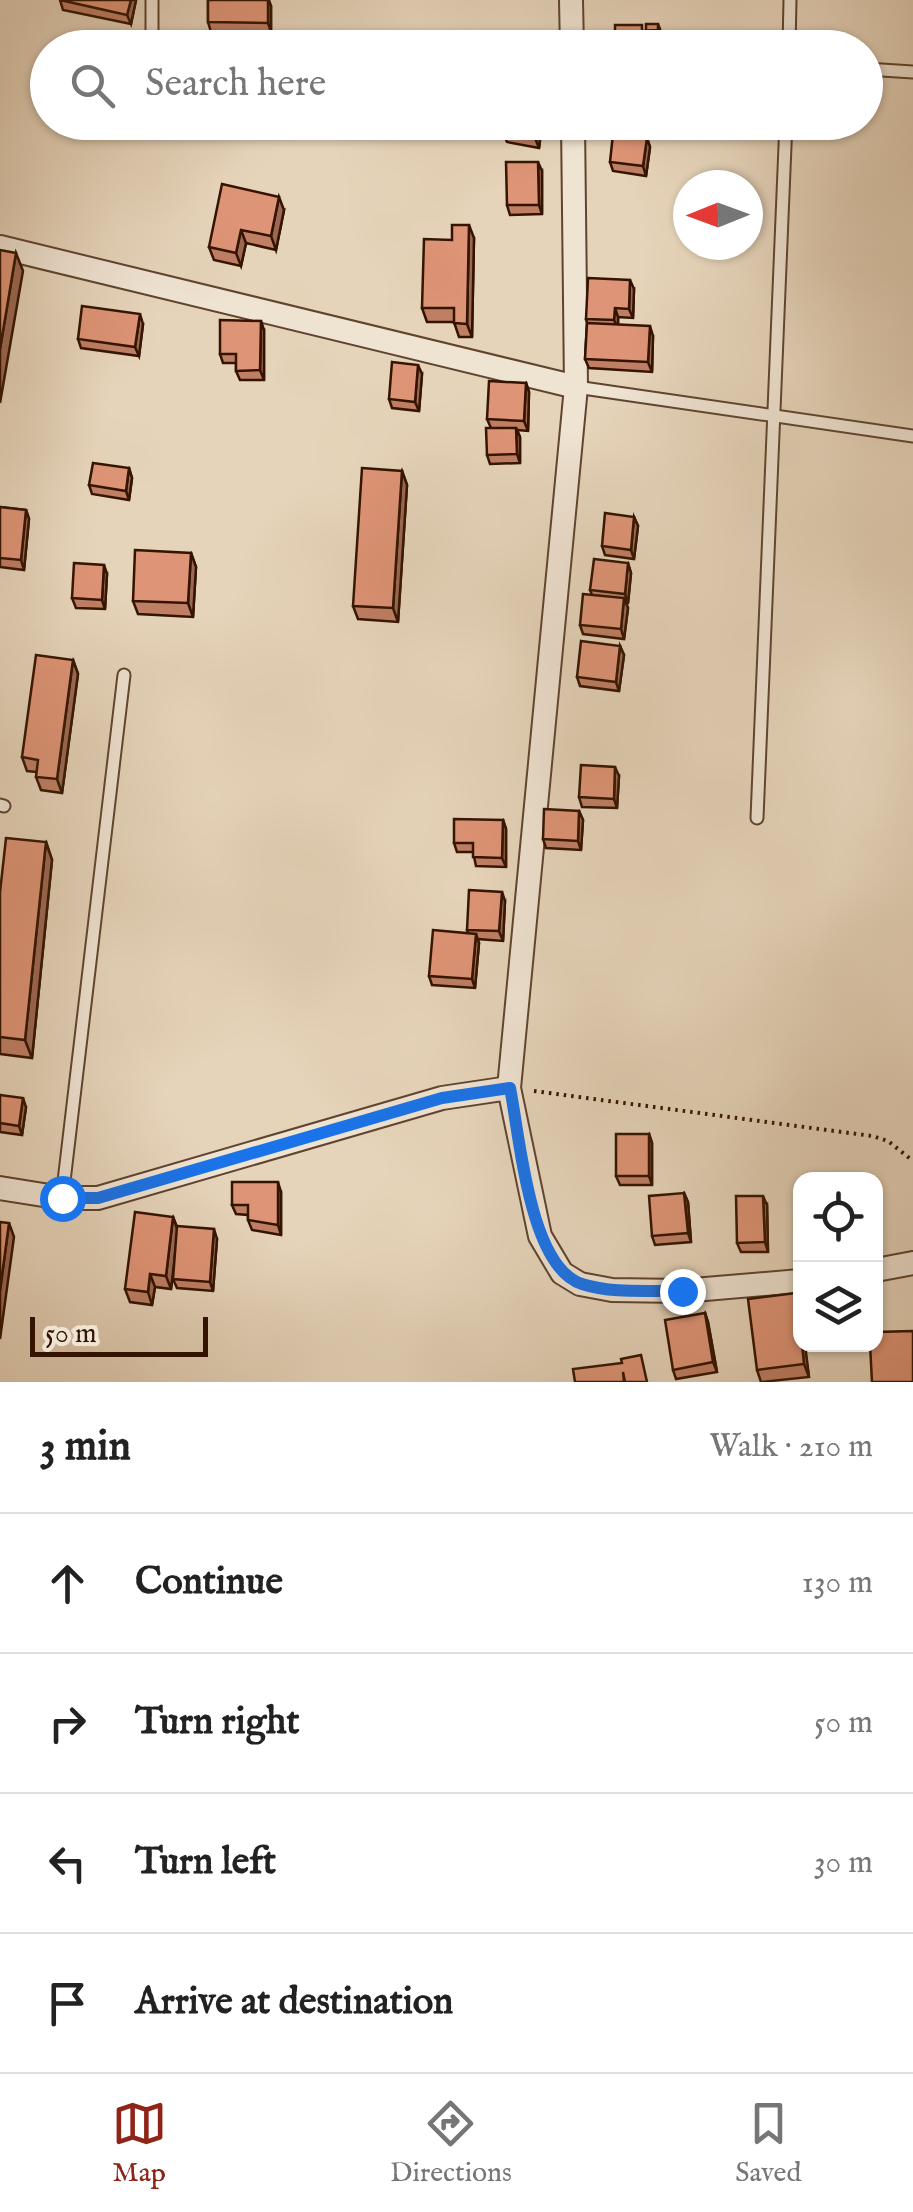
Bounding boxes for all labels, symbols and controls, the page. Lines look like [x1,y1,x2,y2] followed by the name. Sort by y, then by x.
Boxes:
[30,30,883,140] search box
[65,58,120,113] icon: search
[145,61,326,109] text: Search here
[673,170,763,260] north arrow
[793,1172,883,1352] map controls
[793,1172,883,1262] button: locate
[40,1176,86,1222] route start
[793,1262,883,1352] button: layers
[660,1269,706,1315] route end
[30,1312,208,1356] scale bar
[45,1317,97,1352] text: 50 m
[40,1421,131,1474] text: 3 min
[710,1427,873,1468] text: Walk · 210 m
[40,1556,95,1611] icon: ahead
[135,1559,283,1607] text: Continue
[802,1563,873,1604] text: 130 m
[40,1696,95,1751] icon: right
[135,1699,299,1747] text: Turn right
[814,1703,873,1744] text: 50 m
[40,1836,95,1891] icon: left
[135,1839,276,1887] text: Turn left
[814,1843,873,1884] text: 30 m
[40,1976,95,2031] icon: arrive
[135,1979,453,2027] text: Arrive at destination
[112,2096,167,2191] tab: Map
[390,2096,512,2191] tab: Directions
[735,2096,801,2191] tab: Saved

